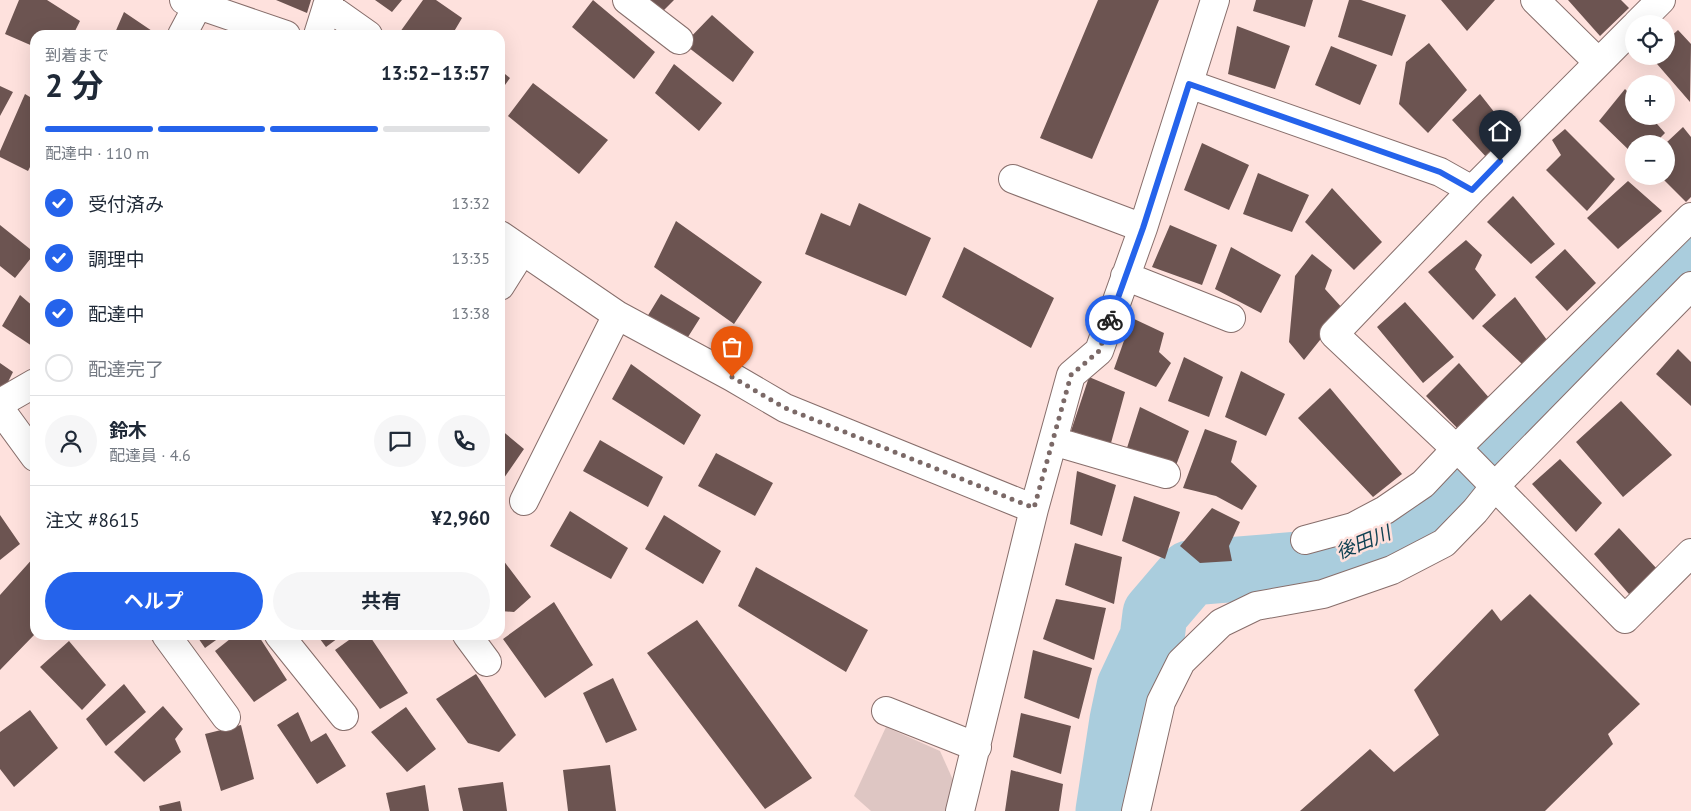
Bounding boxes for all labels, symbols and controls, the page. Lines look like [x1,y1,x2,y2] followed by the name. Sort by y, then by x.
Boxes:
[1625,15,1675,185] map controls
[1625,15,1675,65] button: locate
[45,45,109,65] text: 到着まで
[381,61,490,85] text: 13:52–13:57
[45,64,103,106] text: 2 分
[1625,75,1675,125] button: +
[1479,110,1521,161] pin
[1486,117,1514,145] icon: home
[1625,135,1675,185] button: −
[45,143,149,163] text: 配達中 · 110 m
[45,189,73,217] icon: check
[88,192,164,216] text: 受付済み
[452,193,490,213] text: 13:32
[45,244,73,272] icon: check
[88,247,145,271] text: 調理中
[452,248,490,268] text: 13:35
[1085,295,1135,345] courier
[45,299,73,327] icon: check
[88,302,145,326] text: 配達中
[452,303,490,323] text: 13:38
[1096,306,1124,334] icon: bike
[711,326,753,377] pin
[718,333,746,361] icon: bag
[88,357,164,381] text: 配達完了
[45,415,97,467] button: person
[374,415,426,467] button: chat
[438,415,490,467] button: phone
[109,418,147,442] text: 鈴木
[109,445,191,465] text: 配達員 · 4.6
[431,506,490,530] text: ¥2,960
[45,508,140,532] text: 注文 #8615
[1332,519,1396,564] water label: 後田川
[45,572,263,630] button: ヘルプ
[273,572,490,630] button: 共有

